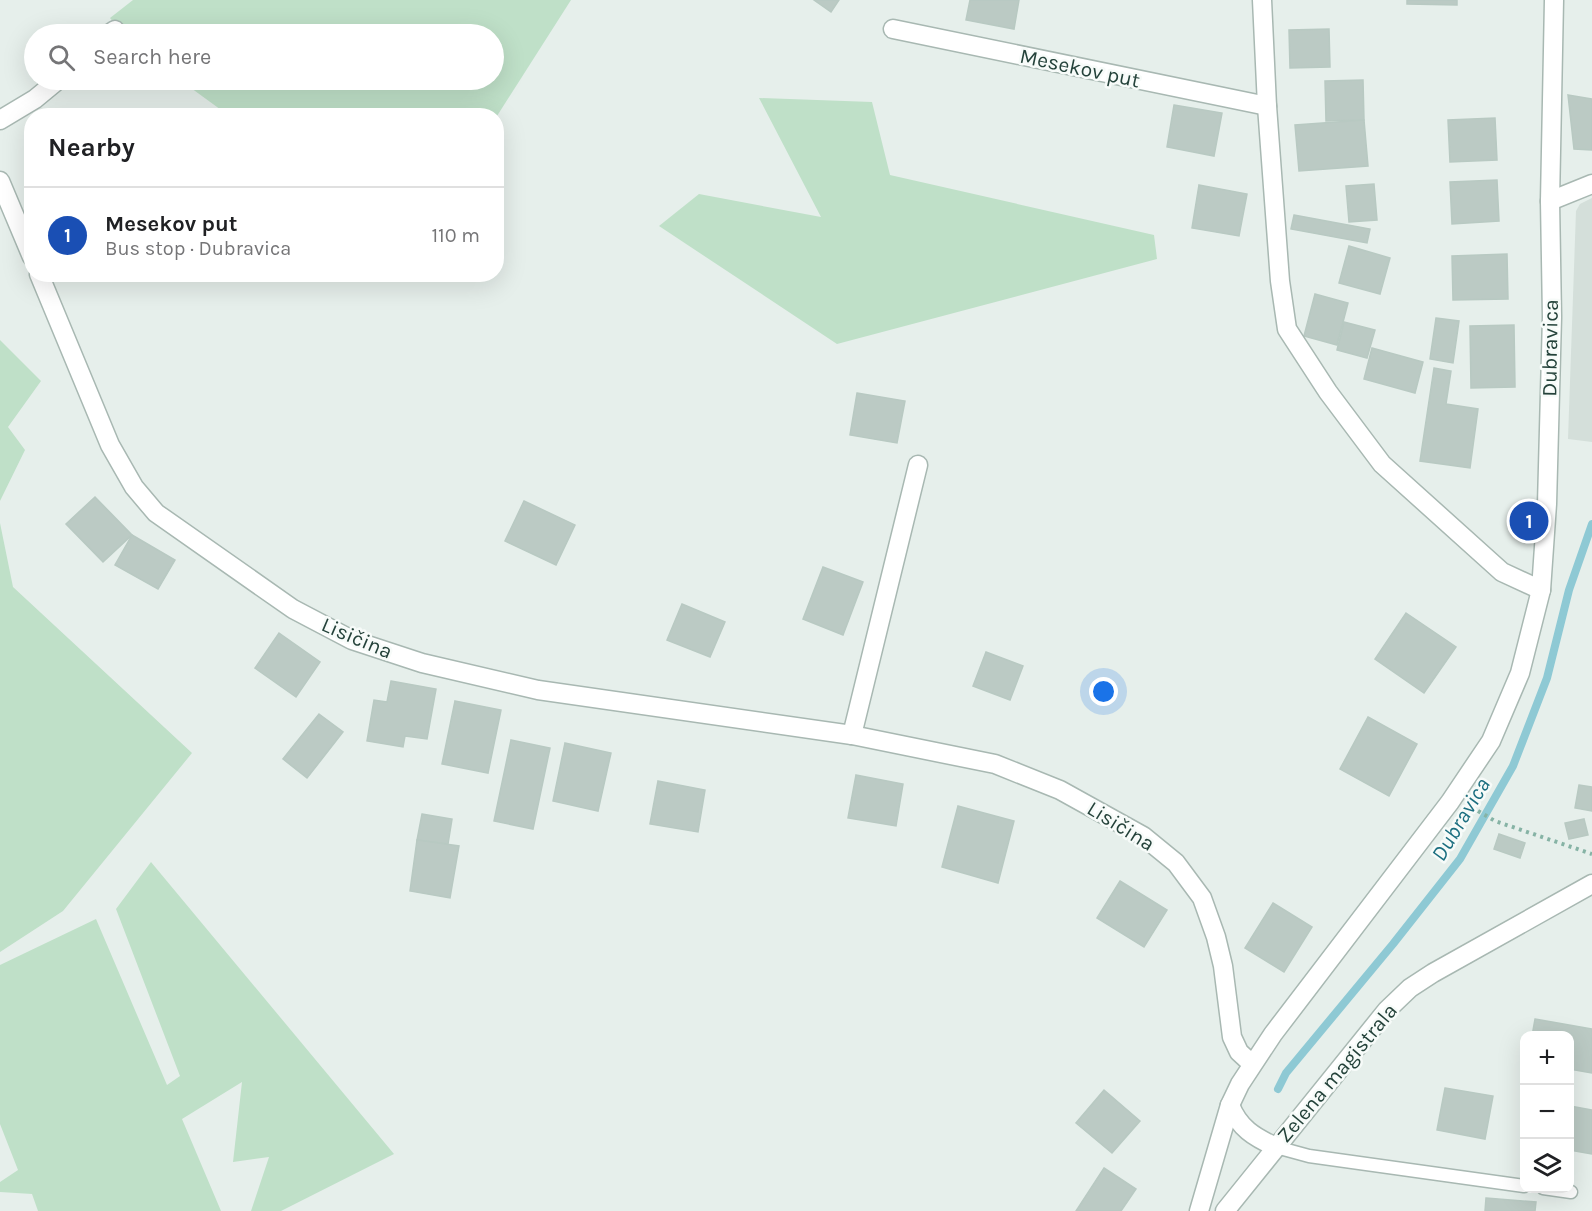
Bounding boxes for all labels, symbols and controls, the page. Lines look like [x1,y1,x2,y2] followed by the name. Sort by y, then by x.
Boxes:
[24,24,504,90] search box
[45,41,78,74] icon: search
[93,44,211,70] text: Search here
[1018,44,1142,92] street label: Mesekov put
[48,132,135,163] text: Nearby
[105,211,238,237] text: Mesekov put
[64,224,71,247] text: 1
[431,224,480,247] text: 110 m
[105,237,291,260] text: Bus stop · Dubravica
[1537,299,1563,397] street label: Dubravica
[1510,498,1549,544] pin: 1
[318,612,396,664] street label: Lisičina
[1089,677,1118,706] your location
[1426,773,1496,866] water label: Dubravica
[1083,796,1159,856] street label: Lisičina
[1272,999,1402,1147] street label: Zelena magistrala
[1520,1031,1574,1193] map controls
[1520,1031,1574,1085] button: +
[1520,1085,1574,1139] button: −
[1520,1139,1574,1193] button: layers

